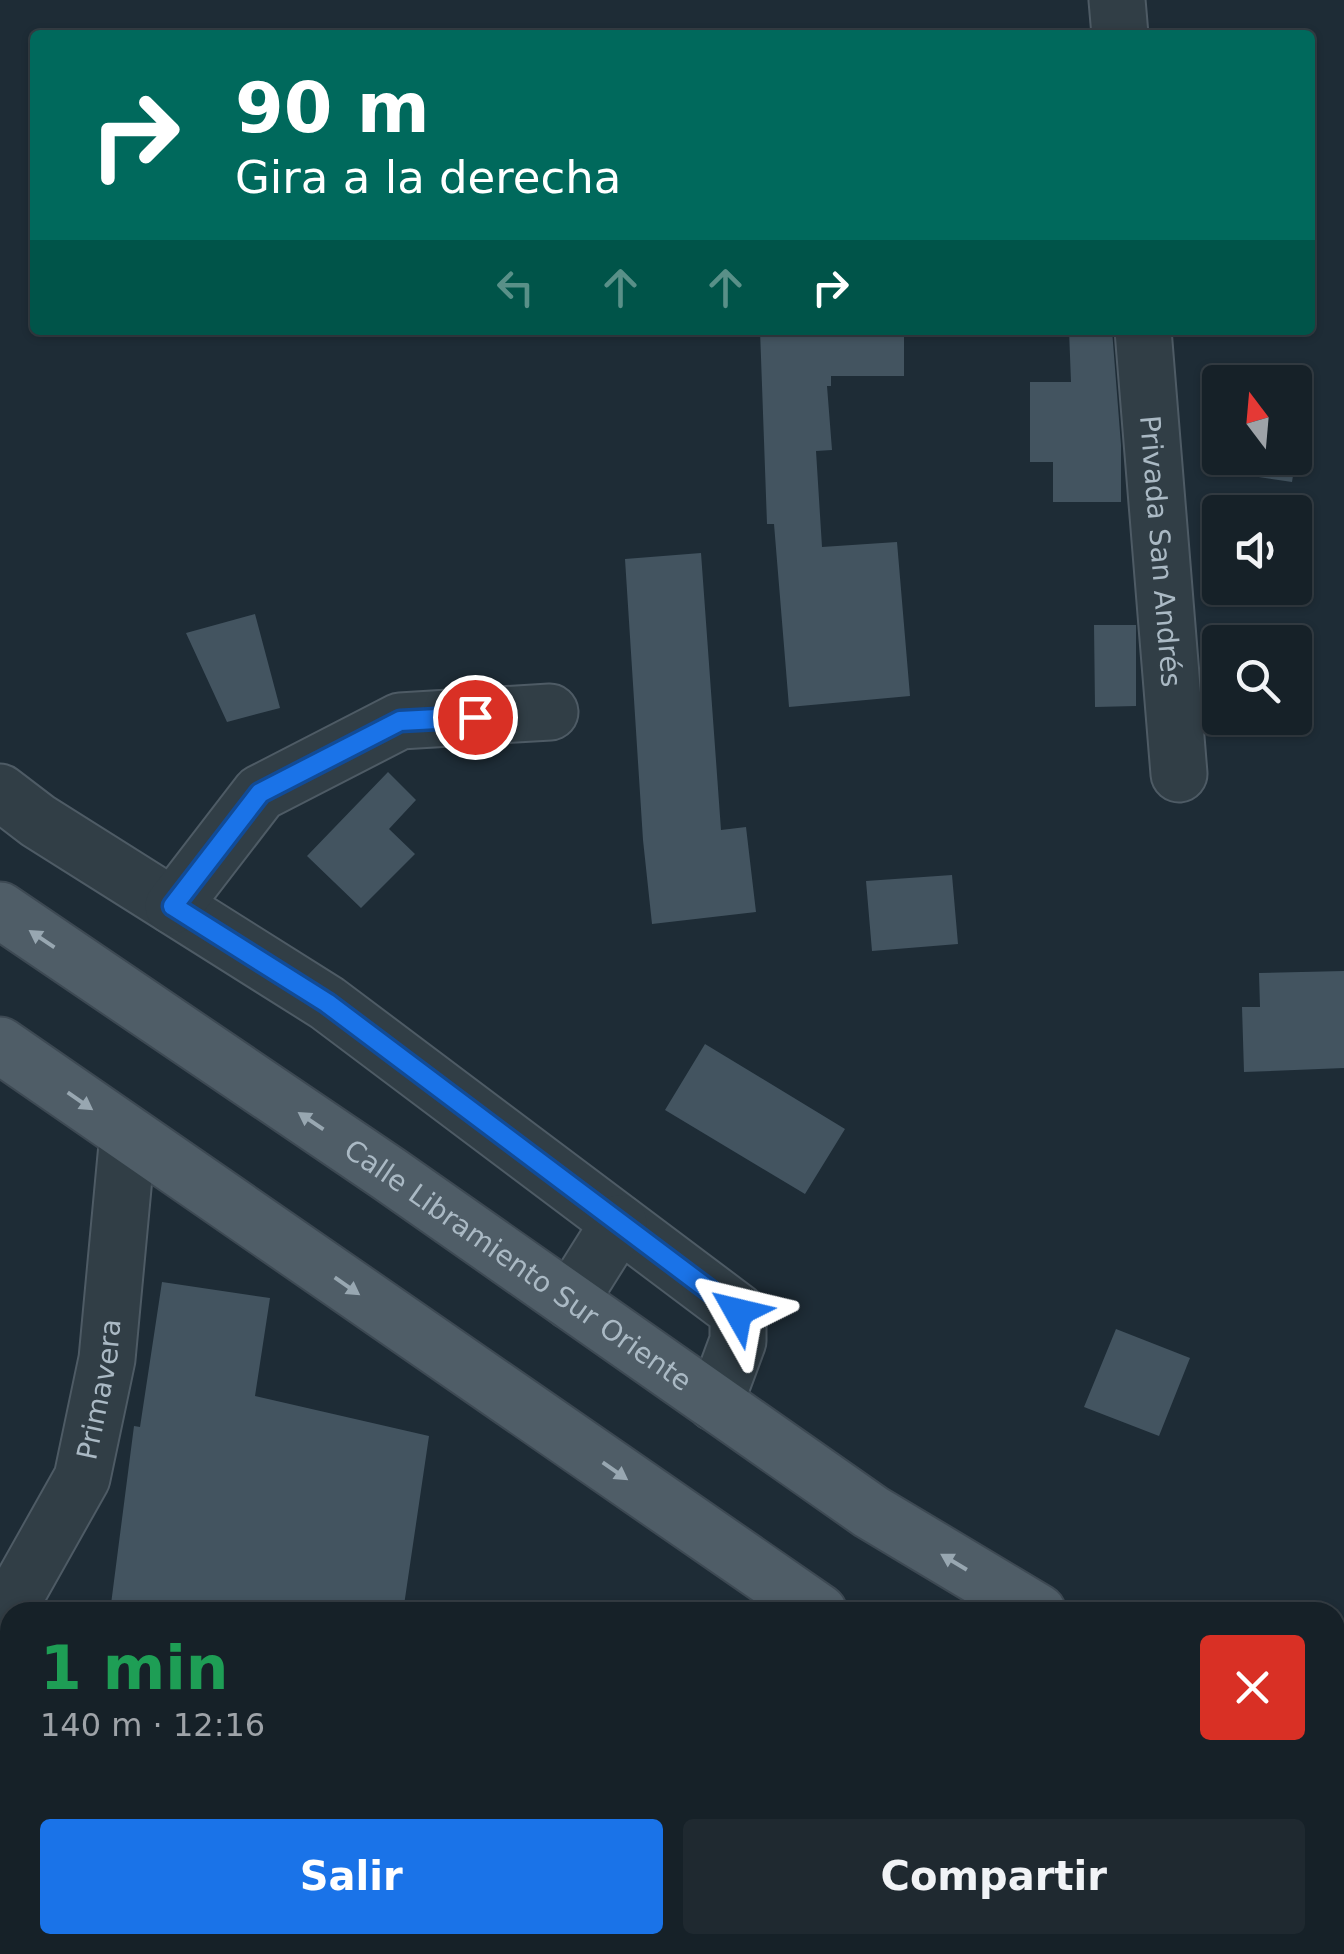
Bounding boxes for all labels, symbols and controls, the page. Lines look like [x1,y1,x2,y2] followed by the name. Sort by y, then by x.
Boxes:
[235,67,430,149] text: 90 m
[70,70,200,200] icon: right
[235,151,621,204] text: Gira a la derecha
[488,260,543,315] icon: left
[593,260,648,315] icon: ahead
[698,260,753,315] icon: ahead
[803,260,858,315] icon: right
[1202,365,1312,475] north arrow
[1202,365,1312,735] map controls
[1133,414,1188,688] street label: Privada San Andrés
[1202,495,1312,605] button: sound
[1202,625,1312,735] button: search
[433,675,518,760] pin
[448,690,503,745] icon: arrive
[29,930,56,949] one-way arrow
[67,1091,94,1110] one-way arrow
[298,1112,325,1131] one-way arrow
[338,1132,698,1398] street label: Calle Libramiento Sur Oriente
[686,1260,790,1364] position arrow
[334,1276,361,1295] one-way arrow
[70,1317,127,1463] street label: Primavera
[601,1461,628,1480] one-way arrow
[940,1554,968,1571] one-way arrow
[40,1633,228,1703] text: 1 min
[1200,1635,1305,1740] button: close
[40,1706,265,1744] text: 140 m · 12:16
[40,1819,663,1934] button: Salir
[683,1819,1305,1934] button: Compartir

